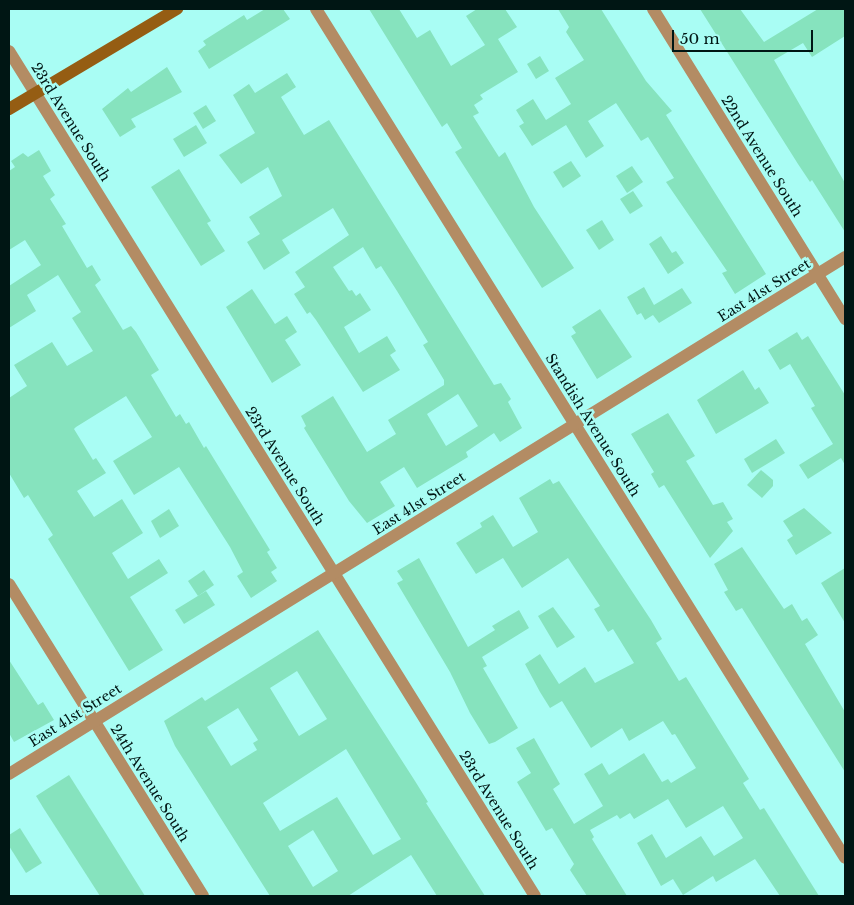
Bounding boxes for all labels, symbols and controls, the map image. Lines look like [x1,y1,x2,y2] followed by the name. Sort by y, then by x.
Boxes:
[674,20,815,52] scale bar
[680,29,720,48] text: 50 m
[28,59,114,185] street label: 23rd Avenue South
[718,92,806,220] street label: 22nd Avenue South
[715,255,813,325] street label: East 41st Street
[542,350,644,500] street label: Standish Avenue South
[242,403,328,529] street label: 23rd Avenue South
[370,468,468,538] street label: East 41st Street
[26,680,124,750] street label: East 41st Street
[107,721,193,845] street label: 24th Avenue South
[456,747,542,873] street label: 23rd Avenue South

